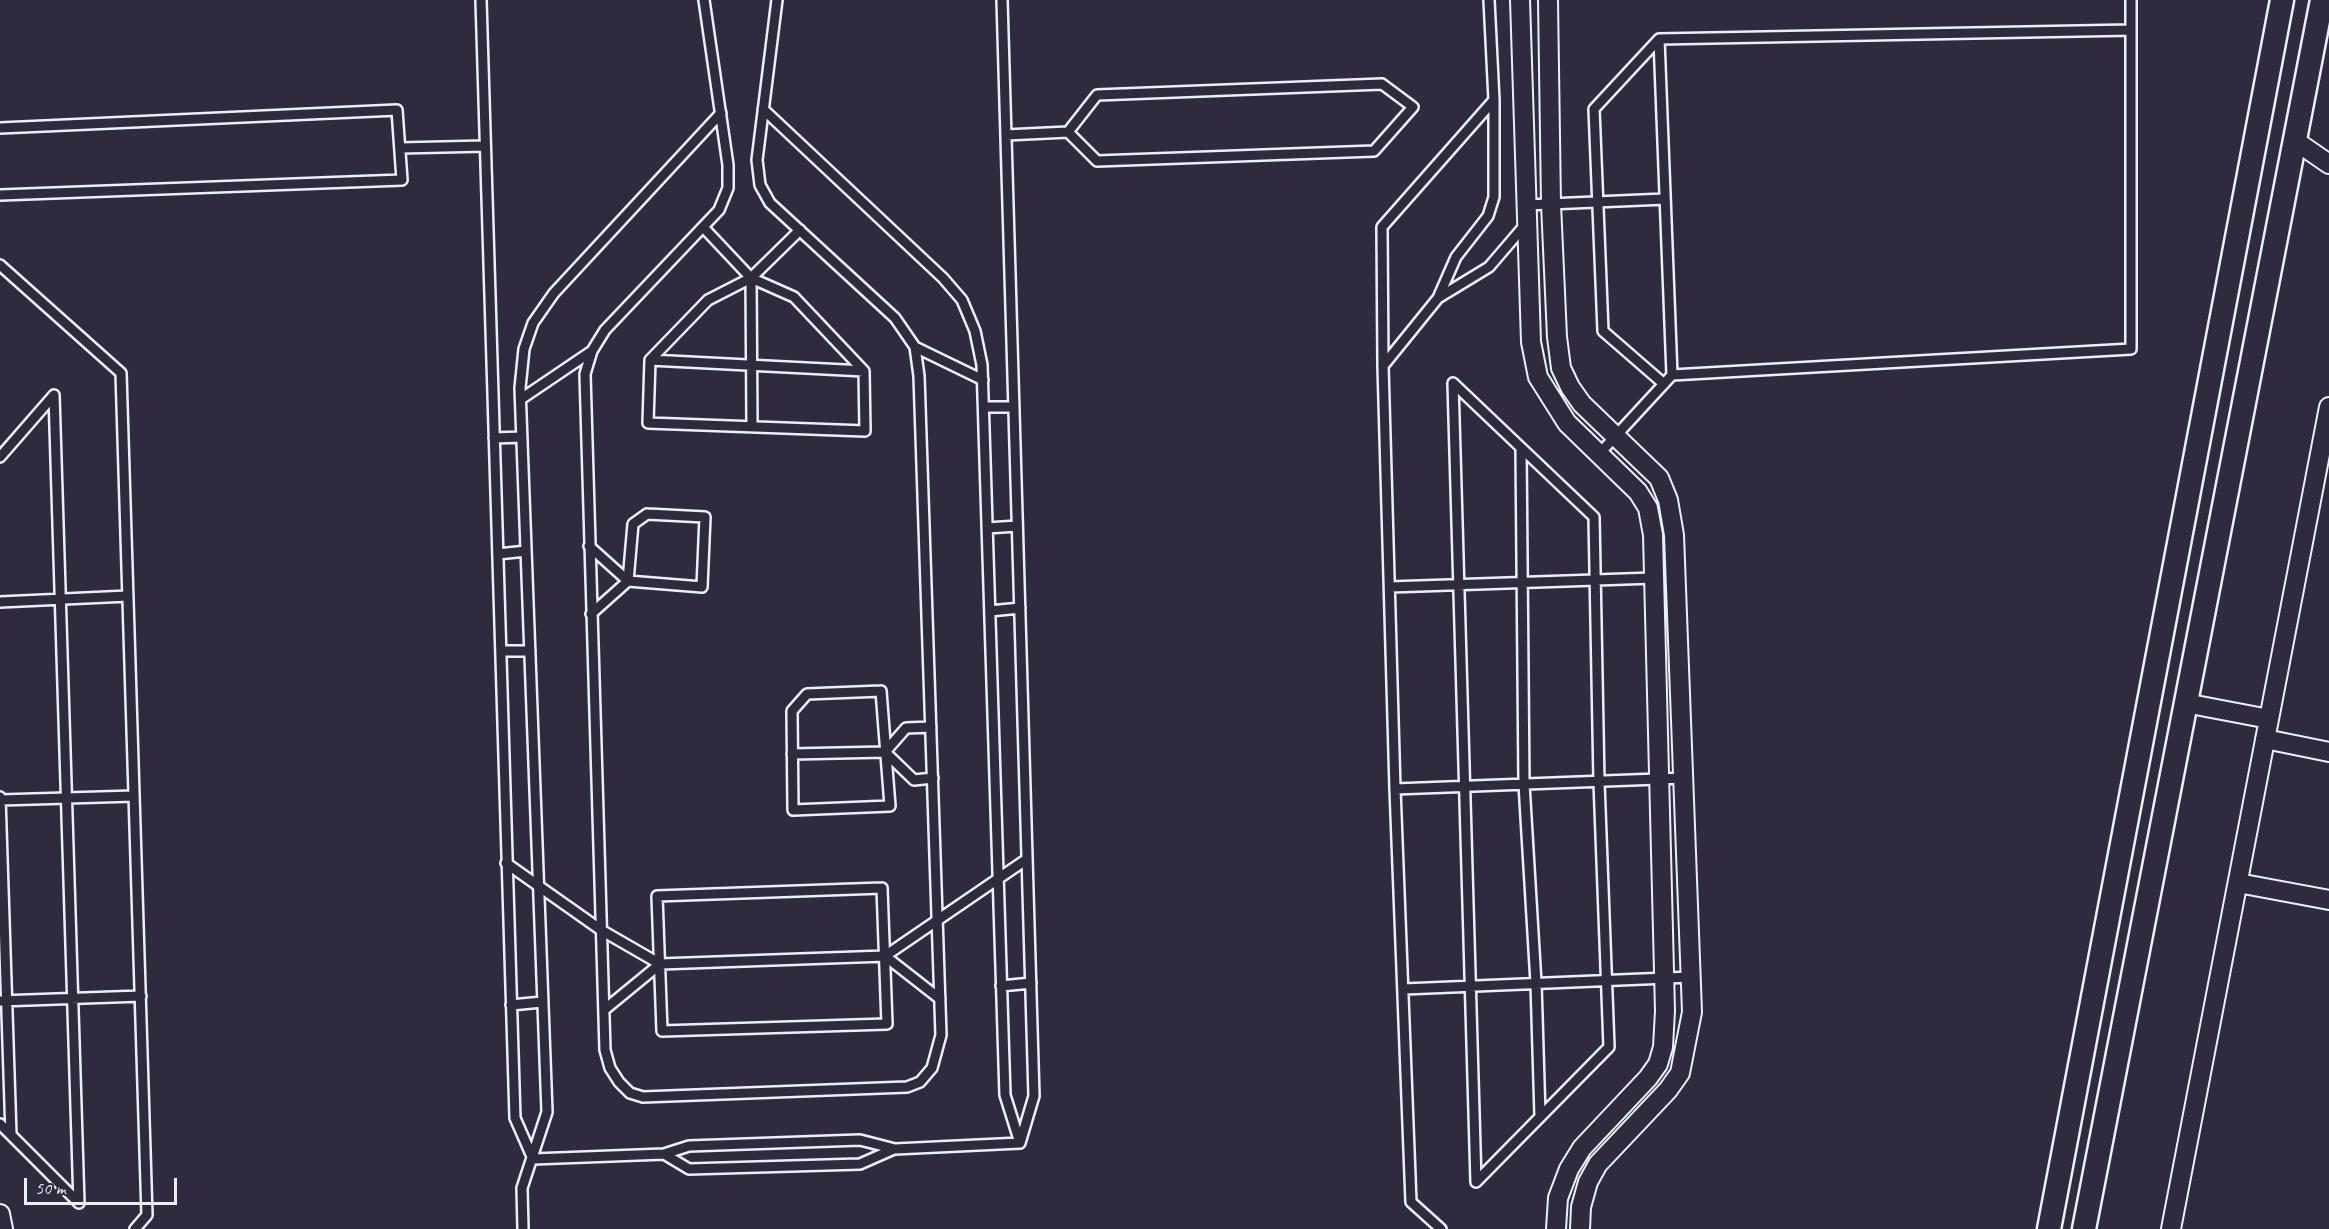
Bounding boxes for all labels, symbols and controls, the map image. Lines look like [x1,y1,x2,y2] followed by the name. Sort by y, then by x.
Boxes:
[27,1166,180,1204] scale bar
[35,1177,66,1199] text: 50 m

